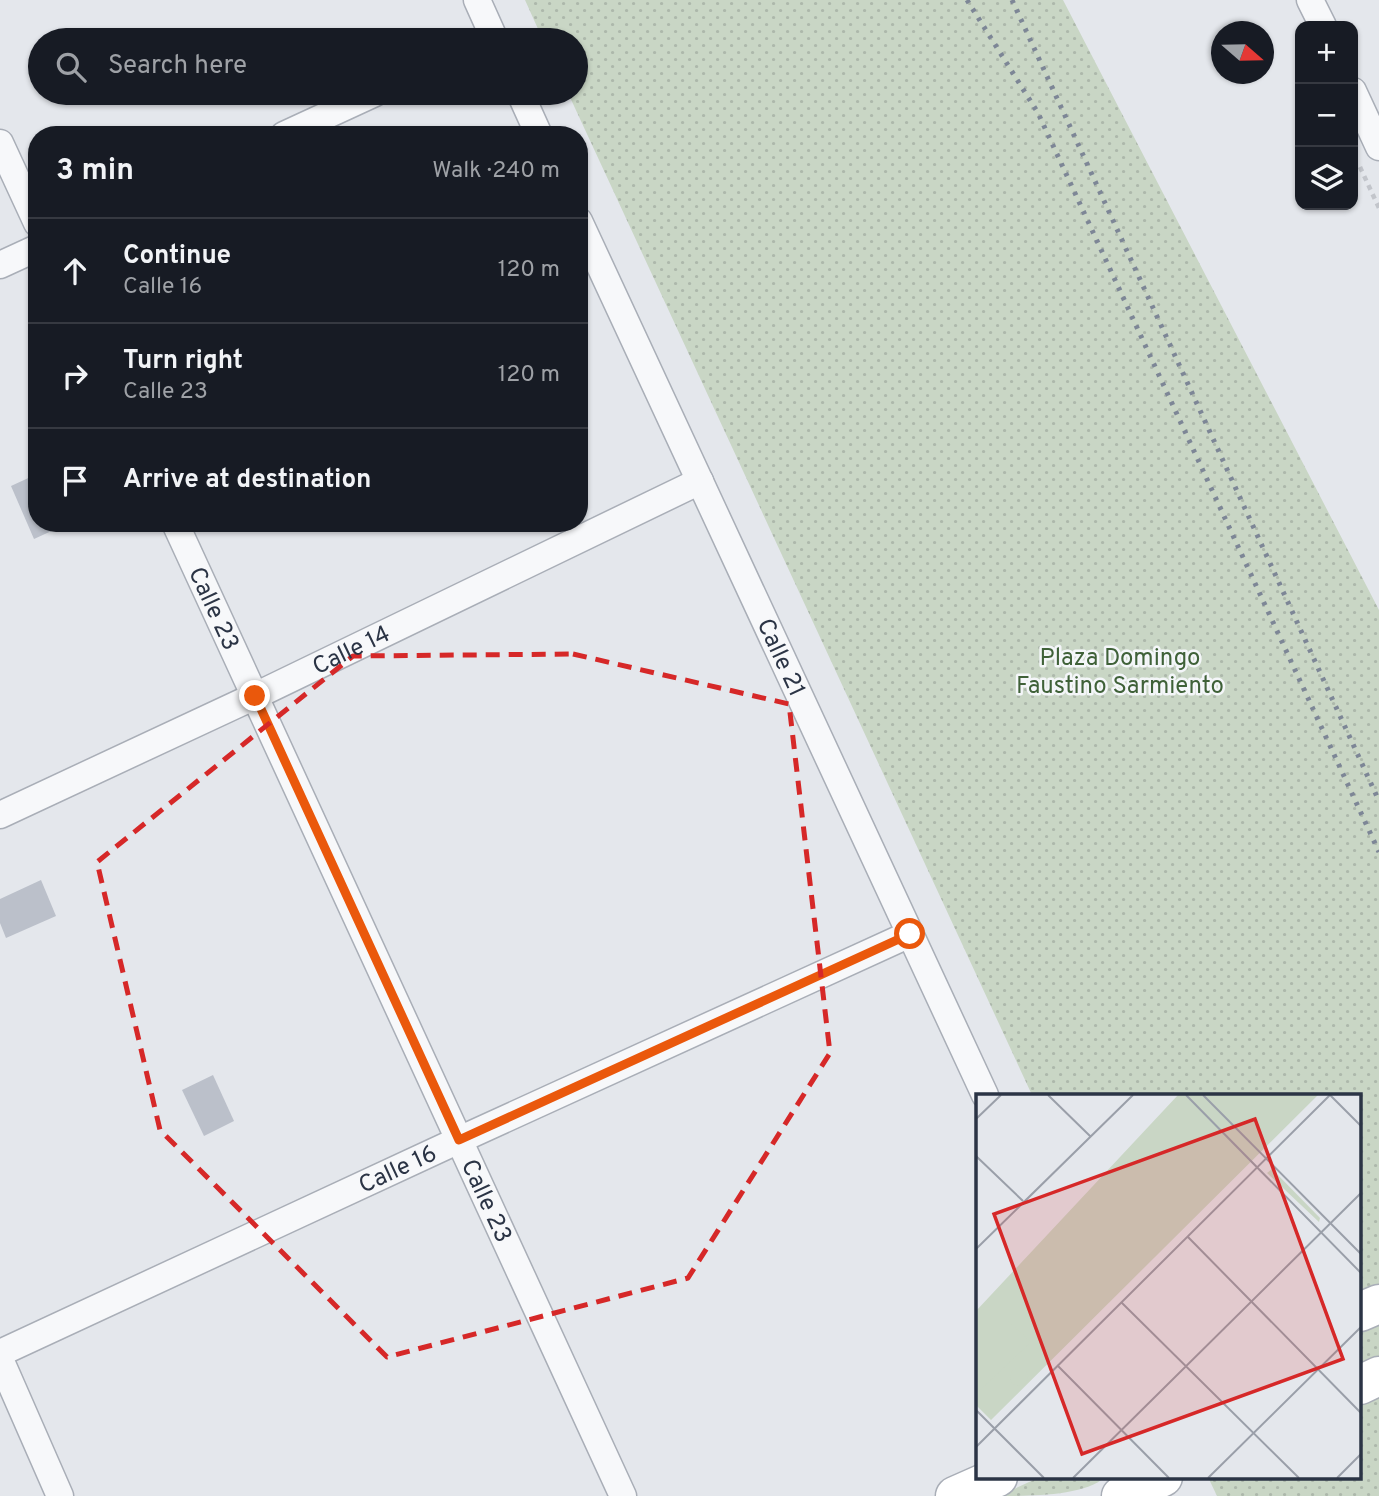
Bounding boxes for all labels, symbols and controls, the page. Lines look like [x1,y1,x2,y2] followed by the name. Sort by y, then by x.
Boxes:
[1211,21,1274,84] north arrow
[1295,21,1358,210] map controls
[1295,21,1358,84] button: +
[28,28,588,105] search box
[52,48,90,86] icon: search
[108,50,247,83] text: Search here
[1295,84,1358,147] button: −
[1295,147,1358,210] button: layers
[56,153,134,190] text: 3 min
[432,157,560,186] text: Walk · 240 m
[123,240,231,273] text: Continue
[56,252,94,290] icon: ahead
[498,256,560,285] text: 120 m
[123,273,202,302] text: Calle 16
[123,345,243,378] text: Turn right
[56,357,94,395] icon: right
[498,361,560,390] text: 120 m
[123,378,208,407] text: Calle 23
[56,462,94,500] icon: arrive
[123,464,371,497] text: Arrive at destination
[180,563,245,656] street label: Calle 23
[749,614,811,702] street label: Calle 21
[308,620,396,683] street label: Calle 14
[1016,644,1224,702] park label: Plaza Domingo Faustino Sarmiento
[239,680,270,711] route end
[894,918,925,949] route start
[976,1094,1362,1478] inset map
[354,1139,442,1201] street label: Calle 16
[453,1155,517,1248] street label: Calle 23

